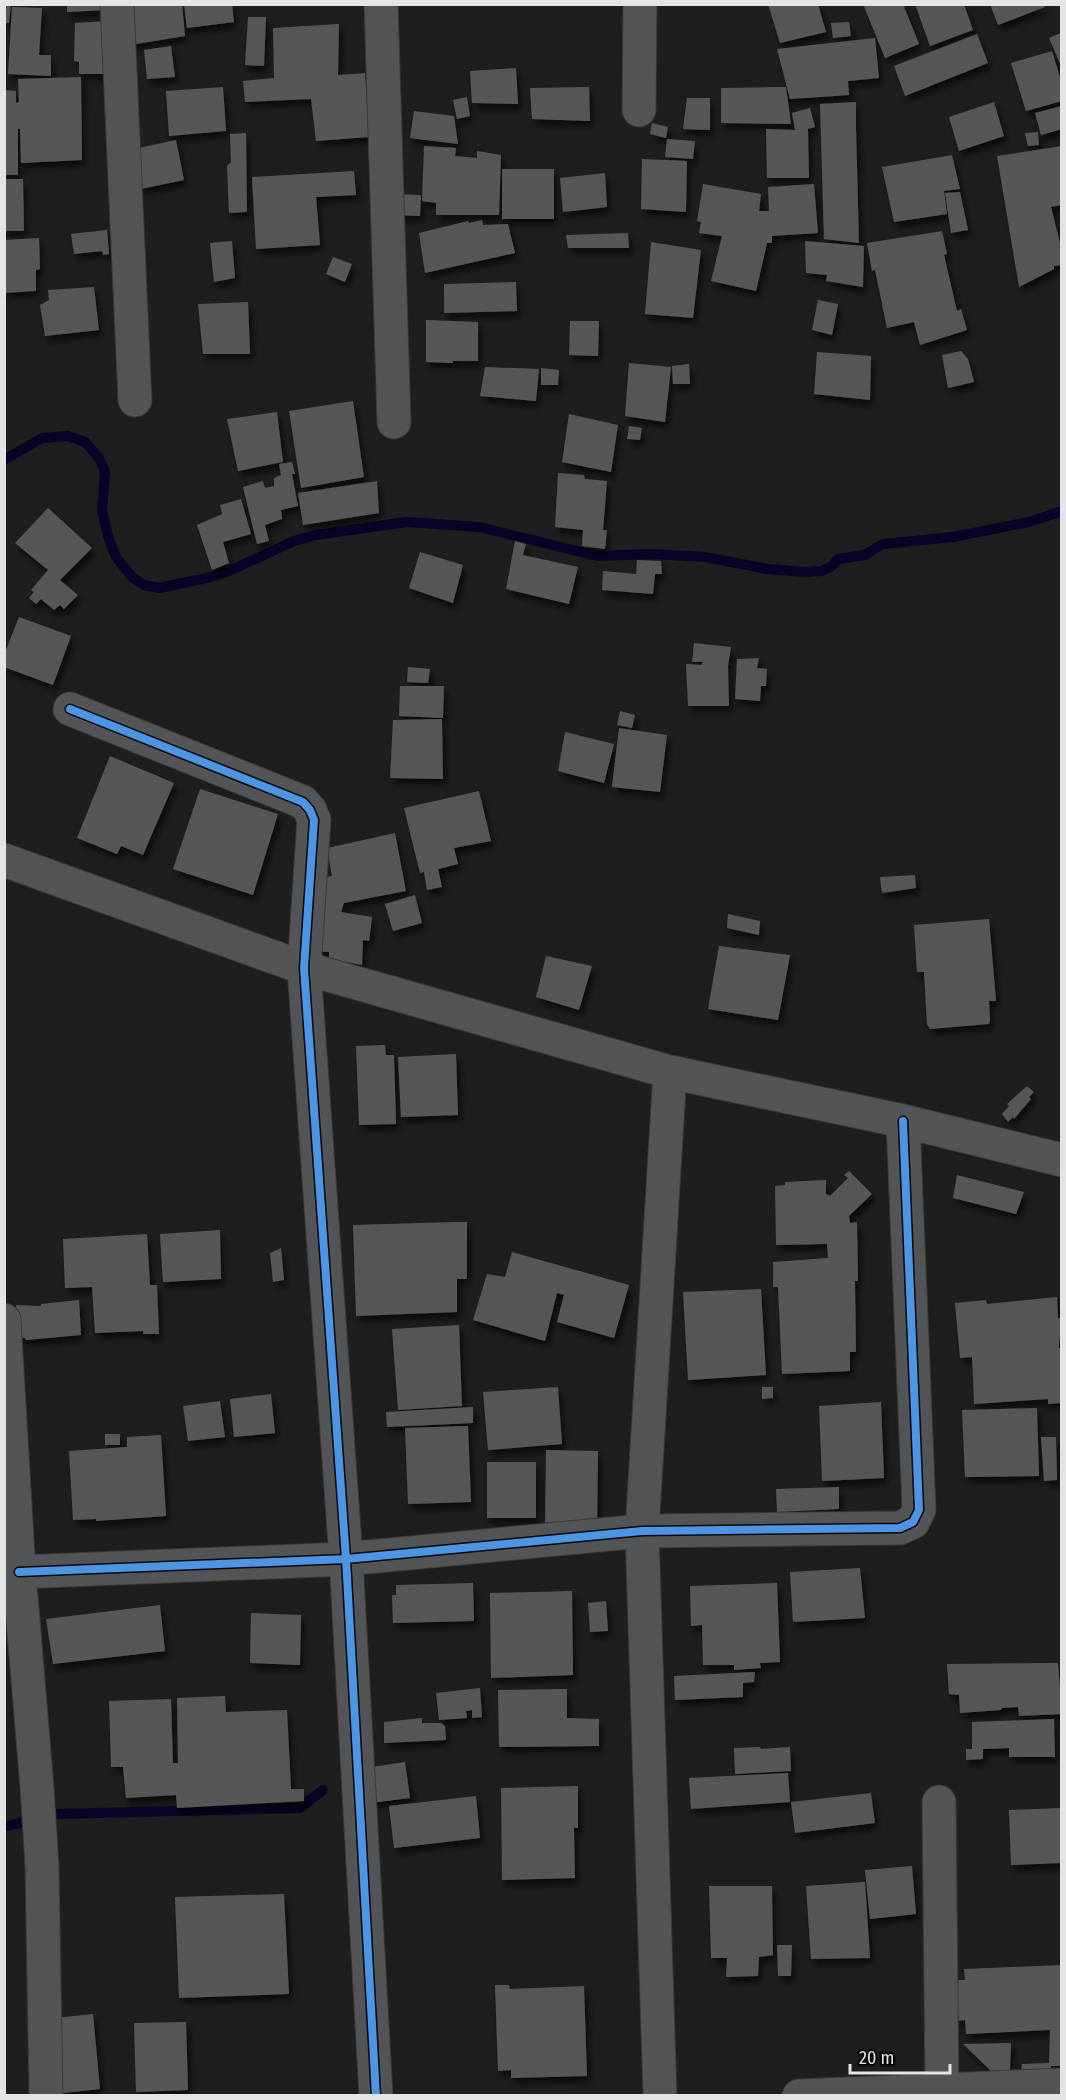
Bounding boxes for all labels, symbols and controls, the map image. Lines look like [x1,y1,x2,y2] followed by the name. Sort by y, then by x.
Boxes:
[850,2037,950,2075] scale bar
[859,2047,894,2069] text: 20 m

